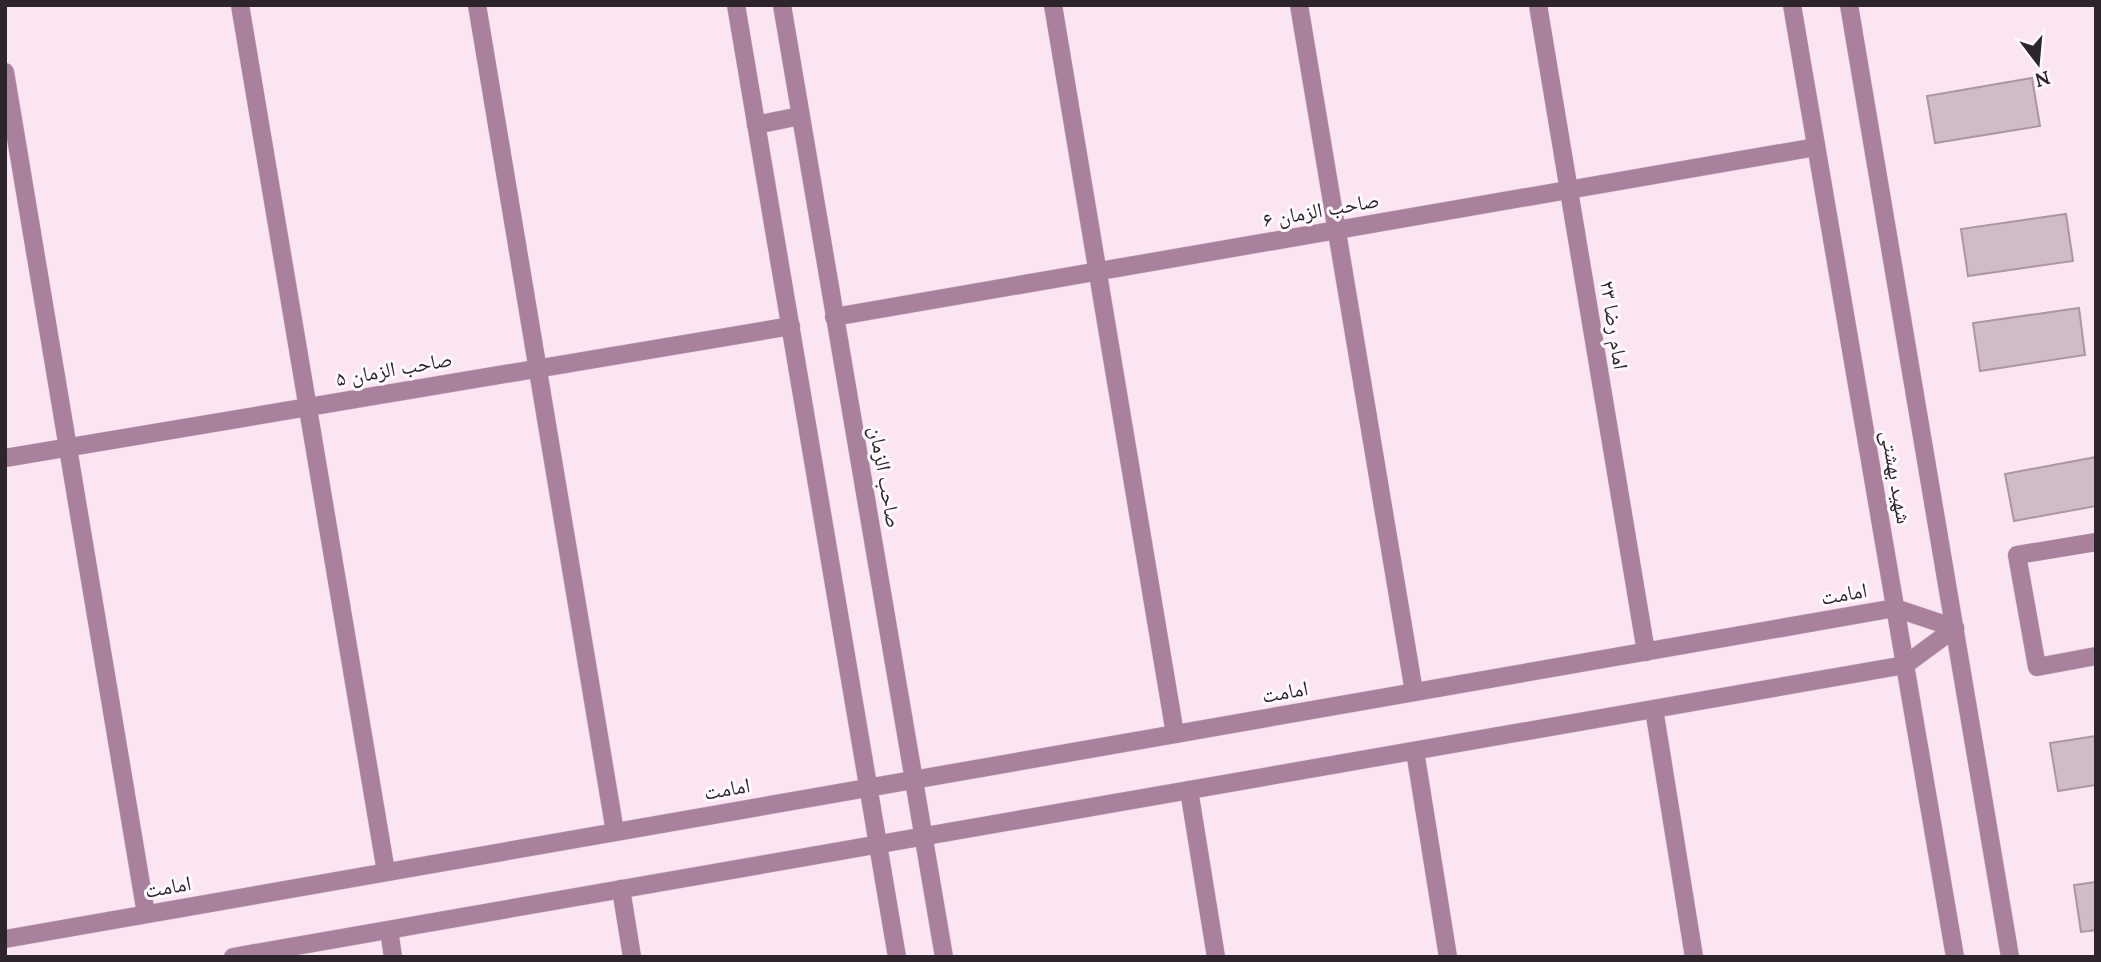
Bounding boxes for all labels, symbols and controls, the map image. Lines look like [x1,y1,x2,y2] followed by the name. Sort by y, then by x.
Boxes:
[2003,28,2073,98] north arrow
[2032,66,2053,93] text: N
[1260,186,1381,233] street label: صاحب الزمان ۶
[1593,278,1635,372] street label: امام رضا ۲۳
[333,345,454,392] street label: صاحب الزمان ۵
[863,424,908,530] street label: صاحب الزمان
[1875,428,1918,526] street label: شهید بهشتی
[1819,576,1869,611] street label: امامت
[1260,674,1310,709] street label: امامت
[702,771,752,806] street label: امامت
[143,869,193,904] street label: امامت

